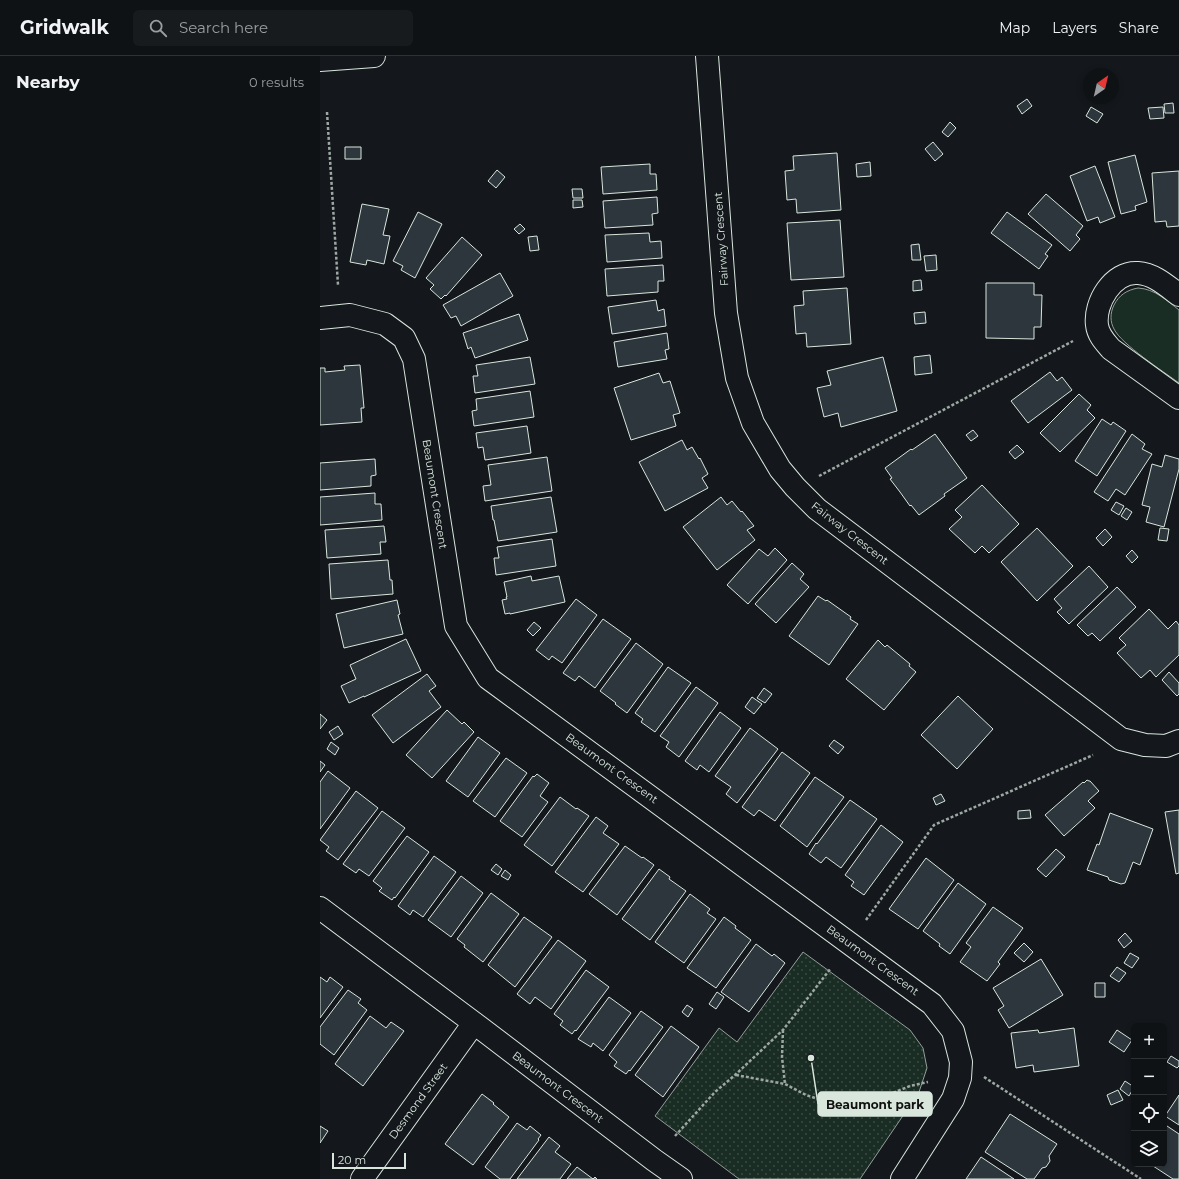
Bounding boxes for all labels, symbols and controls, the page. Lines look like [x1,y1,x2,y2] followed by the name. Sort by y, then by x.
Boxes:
[133,10,413,46] search box
[20,16,109,39] text: Gridwalk
[147,17,169,39] icon: search
[179,18,268,37] text: Search here
[999,19,1030,37] text: Map
[1052,19,1097,37] text: Layers
[1119,19,1159,37] text: Share
[1083,68,1119,104] north arrow
[16,72,80,92] text: Nearby
[249,74,304,90] text: 0 results
[711,191,731,286] street label: Fairway Crescent
[419,438,451,550] street label: Beaumont Crescent
[809,499,892,568] street label: Fairway Crescent
[563,730,661,807] street label: Beaumont Crescent
[824,922,922,999] street label: Beaumont Crescent
[1131,1023,1167,1167] map controls
[1131,1023,1167,1059] button: +
[510,1048,607,1126] street label: Beaumont Crescent
[1131,1059,1167,1095] button: −
[386,1060,451,1142] street label: Desmond Street
[818,1092,932,1116] callout: Beaumont park
[1131,1095,1167,1131] button: locate
[826,1097,924,1112] text: Beaumont park
[1131,1131,1167,1167] button: layers
[332,1151,406,1170] scale bar
[338,1153,366,1167] text: 20 m

